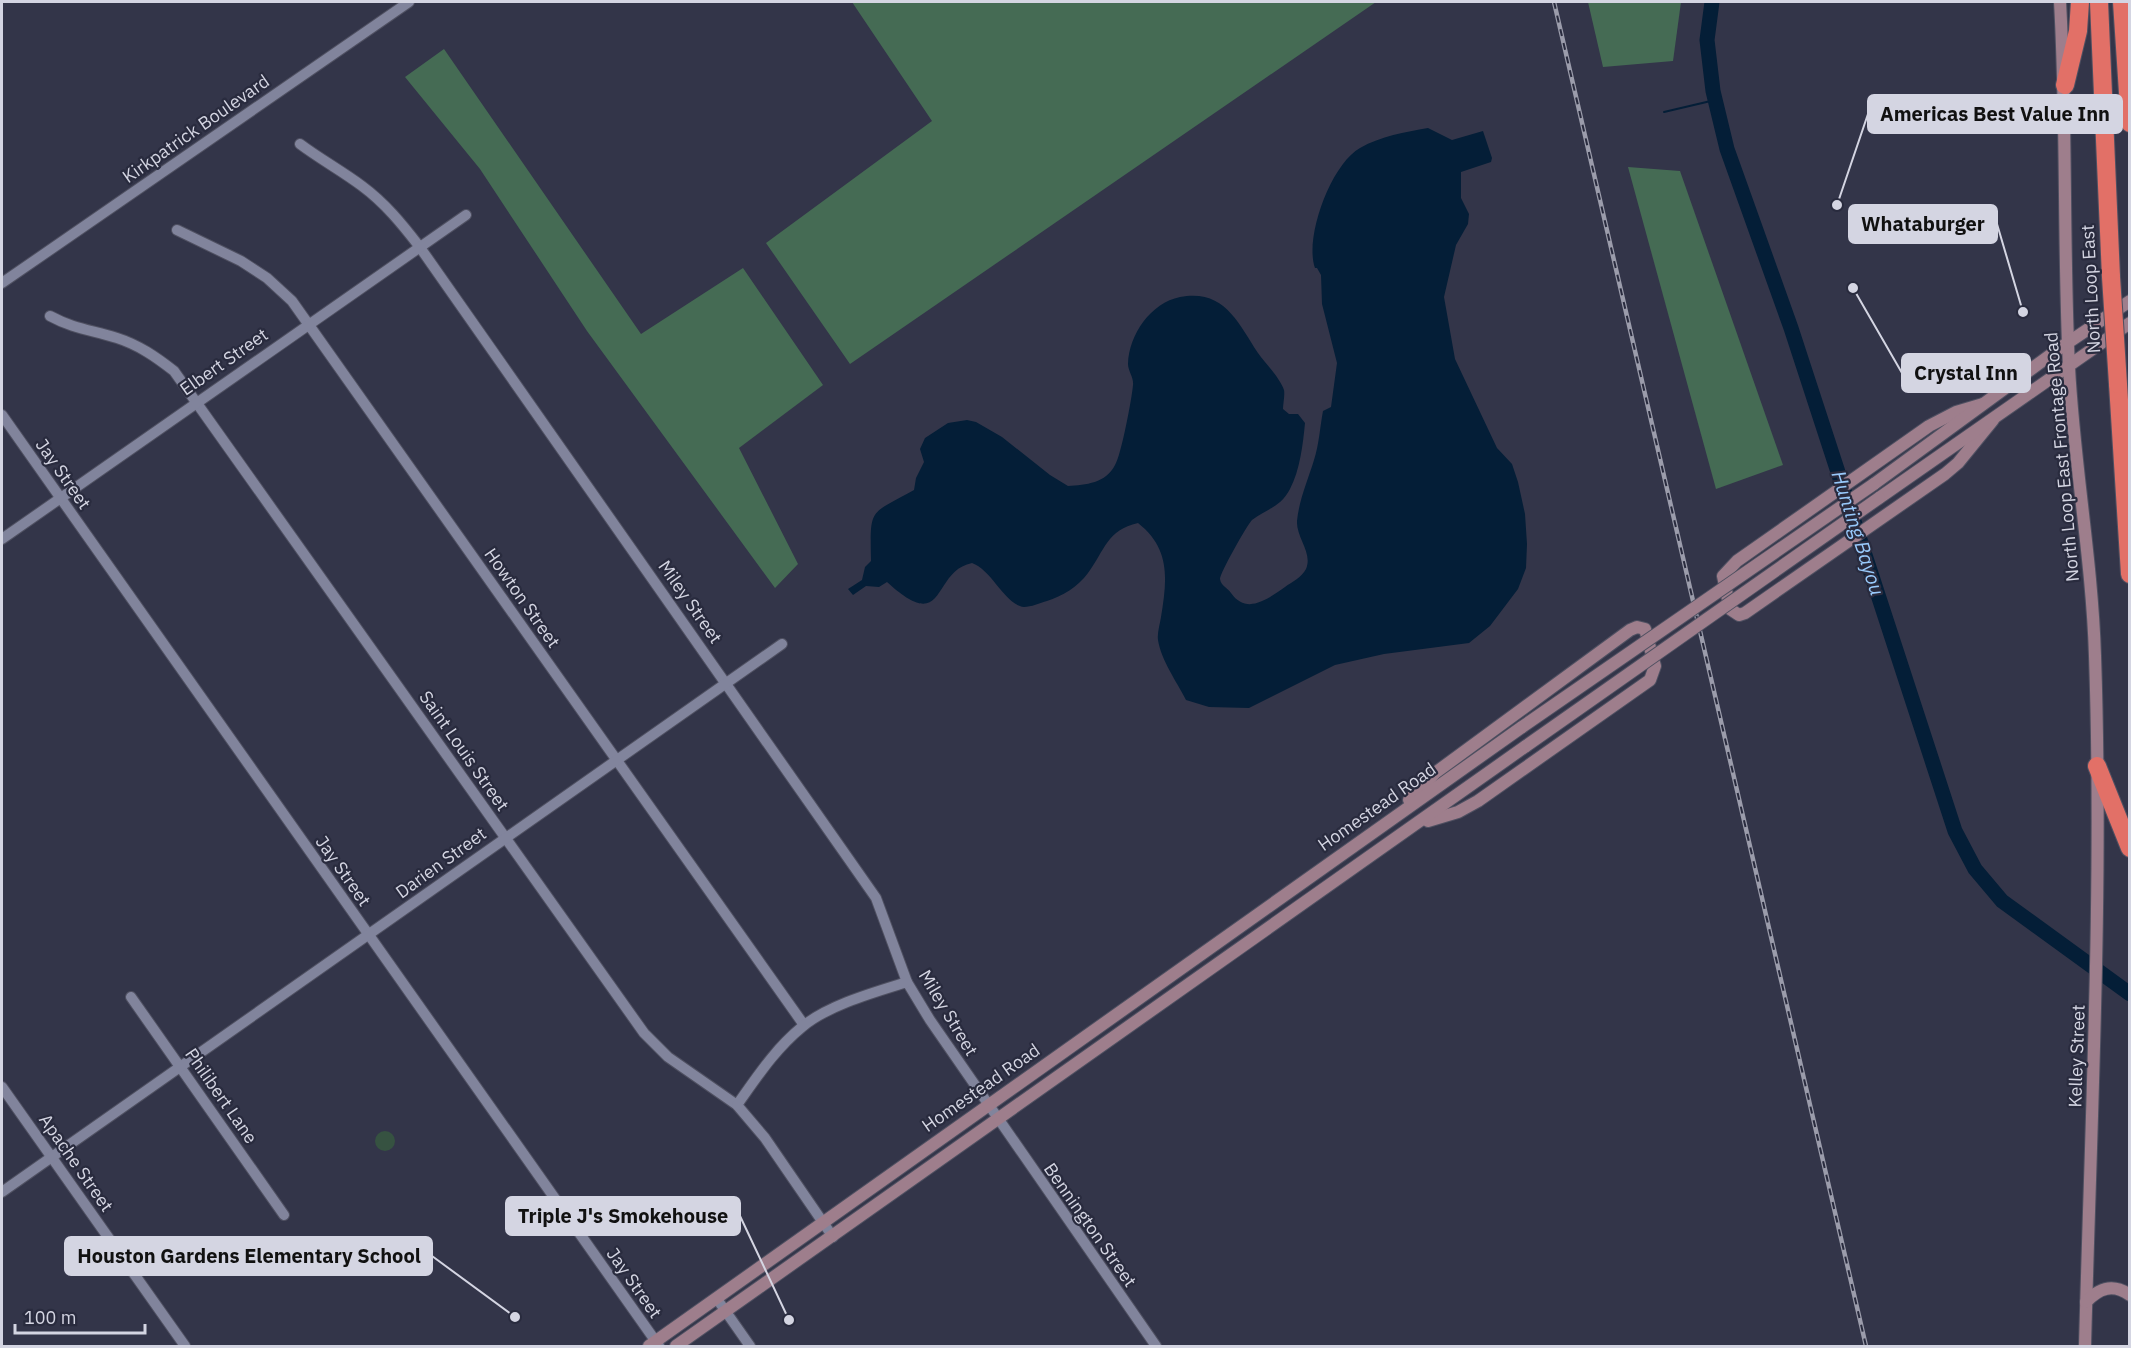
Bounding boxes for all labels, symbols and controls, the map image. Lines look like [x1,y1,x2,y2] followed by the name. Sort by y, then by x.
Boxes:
[118,69,274,188] street label: Kirkpatrick Boulevard
[1868,95,2122,133] callout: Americas Best Value Inn
[1880,100,2110,127] text: Americas Best Value Inn
[1849,205,1997,243] callout: Whataburger
[1861,210,1985,237] text: Whataburger
[2076,224,2105,354] street label: North Loop East
[175,323,272,400] street label: Elbert Street
[2039,331,2084,583] street label: North Loop East Frontage Road
[1902,354,2030,392] callout: Crystal Inn
[1914,359,2018,386] text: Crystal Inn
[31,434,96,514] street label: Jay Street
[1826,467,1891,599] water label: Hunting Bayou
[480,543,565,652] street label: Howton Street
[653,556,727,648] street label: Miley Street
[414,686,514,815] street label: Saint Louis Street
[1313,757,1440,856] street label: Homestead Road
[391,822,491,903] street label: Darien Street
[311,831,376,911] street label: Jay Street
[914,965,983,1060] street label: Miley Street
[2063,1004,2090,1108] street label: Kelley Street
[917,1038,1044,1137] street label: Homestead Road
[180,1044,263,1148] street label: Philibert Lane
[34,1109,119,1216] street label: Apache Street
[1039,1158,1142,1291] street label: Bennington Street
[506,1197,740,1235] callout: Triple J's Smokehouse
[518,1202,728,1229] text: Triple J's Smokehouse
[65,1237,432,1275] callout: Houston Gardens Elementary School
[77,1242,421,1269] text: Houston Gardens Elementary School
[602,1243,667,1323] street label: Jay Street
[15,1297,146,1335] scale bar
[24,1306,76,1329] text: 100 m

